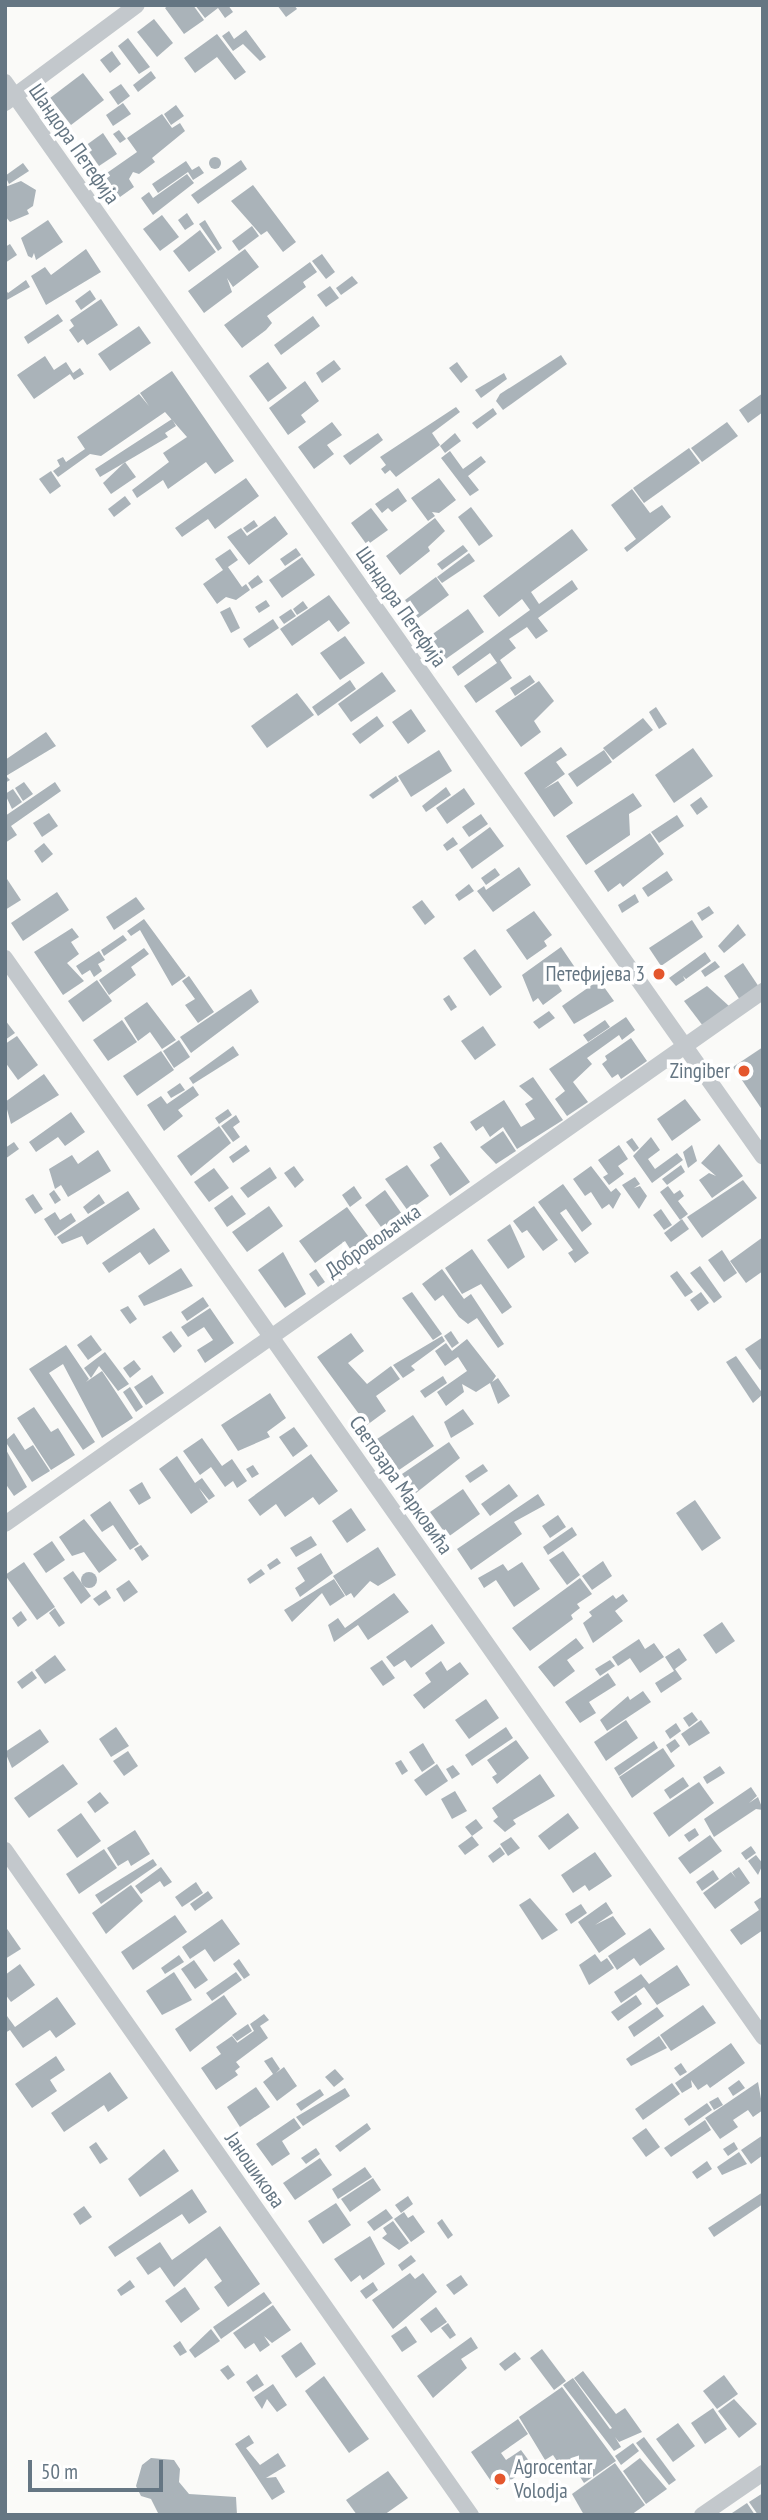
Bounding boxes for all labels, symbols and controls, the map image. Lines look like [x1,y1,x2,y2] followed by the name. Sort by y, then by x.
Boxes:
[23,79,125,209] street label: Шандора Петефија
[350,542,452,672] street label: Шандора Петефија
[546,961,645,987] place label: Петефијева 3
[651,966,667,982] marker: Петефијева 3
[670,1058,730,1084] place label: Zingiber
[736,1063,752,1079] marker: Zingiber
[320,1199,426,1283] street label: Добровољачка
[344,1411,458,1559] street label: Светозара Марковића
[220,2127,290,2213] street label: Јаношикова
[32,2446,166,2490] scale bar
[514,2454,593,2504] place label: Agrocentar Volodja
[41,2458,78,2485] text: 50 m
[492,2471,508,2487] marker: Agrocentar Volodja

